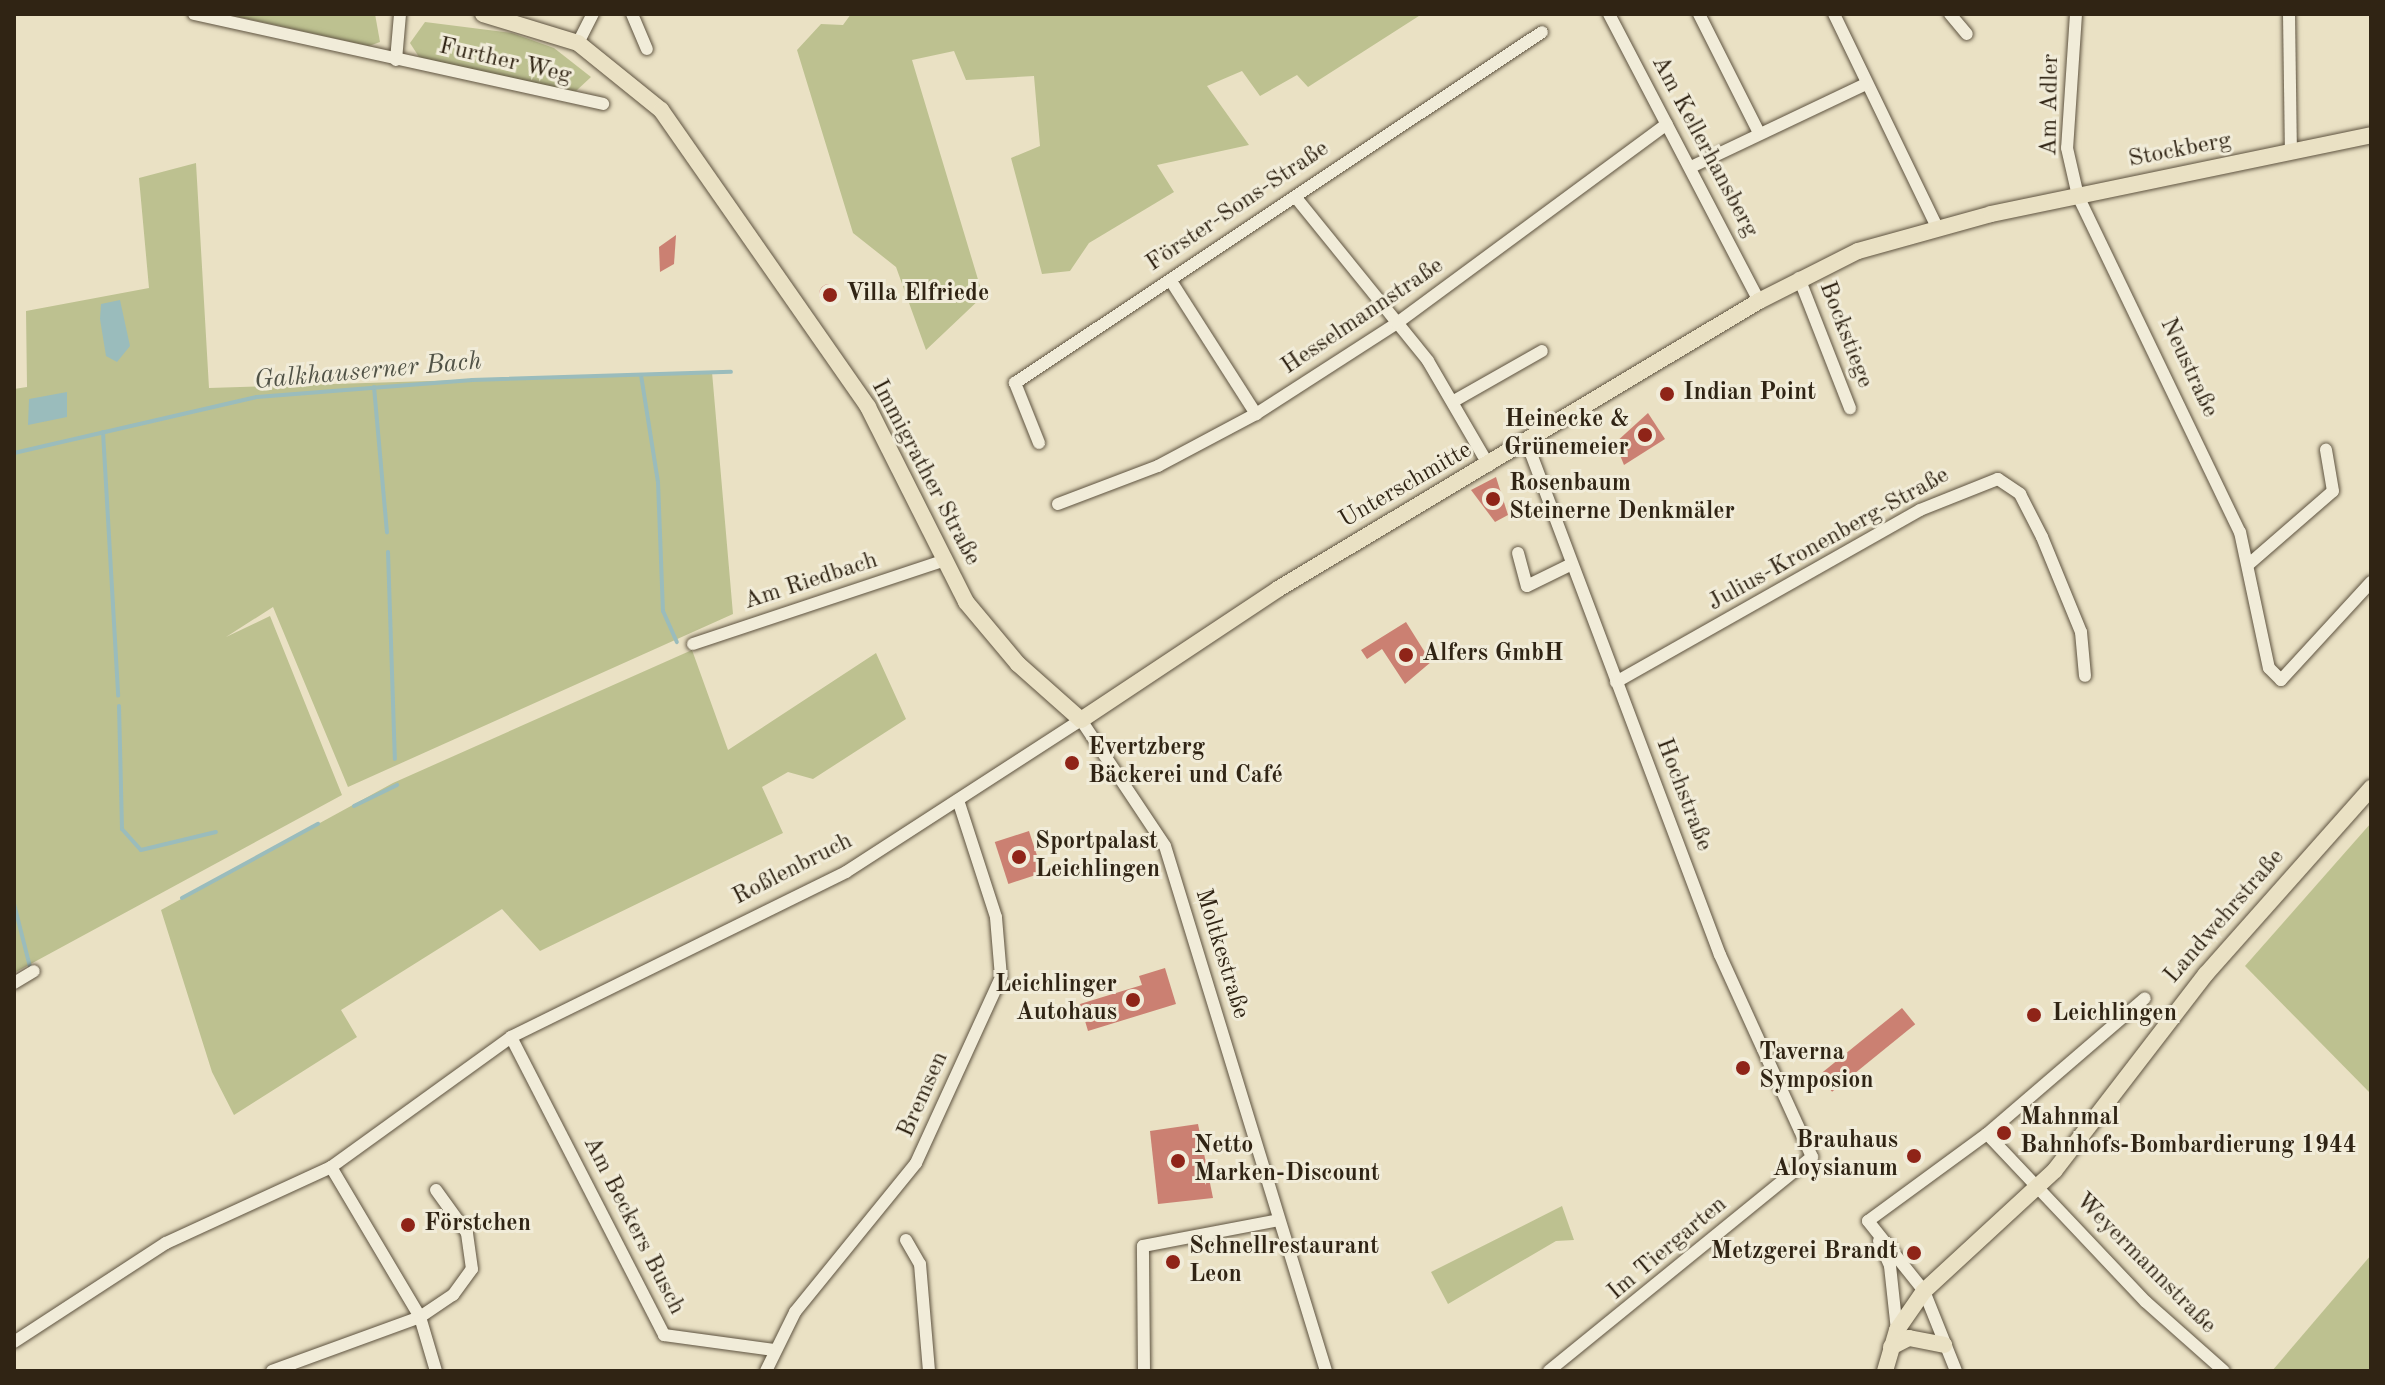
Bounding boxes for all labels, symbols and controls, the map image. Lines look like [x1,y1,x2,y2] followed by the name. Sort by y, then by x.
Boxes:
[436,33,574,91] street label: Further Weg
[1644,51,1764,243] street label: Am Kellerhansberg
[2036,54,2066,156] street label: Am Adler
[2126,127,2234,175] street label: Stockberg
[1141,135,1335,279] street label: Förster-Sons-Straße
[1276,252,1450,382] street label: Hesselmannstraße
[1812,278,1878,392] street label: Bockstiege
[846,281,989,309] place label: Villa Elfriede
[821,286,839,304] marker: Villa Elfriede
[2152,314,2224,422] street label: Neustraße
[253,347,483,397] water label: Galkhauserner Bach
[864,375,986,571] street label: Immigrather Straße
[1683,380,1816,408] place label: Indian Point
[1658,385,1676,403] marker: Indian Point
[1504,407,1629,463] place label: Heinecke & Grünemeier
[1636,426,1654,444] marker: Heinecke & Grünemeier
[1335,436,1477,536] street label: Unterschmitte
[1703,462,1955,618] street label: Julius-Kronenberg-Straße
[1509,471,1735,527] place label: Rosenbaum Steinerne Denkmäler
[1484,490,1502,508] marker: Rosenbaum Steinerne Denkmäler
[740,547,882,617] street label: Am Riedbach
[1422,641,1564,669] place label: Alfers GmbH
[1397,646,1415,664] marker: Alfers GmbH
[1088,735,1283,791] place label: Evertzberg Bäckerei und Café
[1648,735,1718,855] street label: Hochstraße
[1063,754,1081,772] marker: Evertzberg Bäckerei und Café
[728,828,858,912] street label: Roßlenbruch
[1035,829,1160,885] place label: Sportpalast Leichlingen
[2159,844,2291,990] street label: Landwehrstraße
[1010,848,1028,866] marker: Sportpalast Leichlingen
[1188,885,1254,1023] street label: Moltkestraße
[995,972,1117,1028] place label: Leichlinger Autohaus
[1124,991,1142,1009] marker: Leichlinger Autohaus
[2052,1001,2177,1029] place label: Leichlingen
[2023,1004,2045,1026] marker: Leichlingen
[1759,1040,1874,1096] place label: Taverna Symposion
[892,1048,956,1142] street label: Bremsen
[1734,1059,1752,1077] marker: Taverna Symposion
[2020,1105,2357,1161] place label: Mahnmal Bahnhofs-Bombardierung 1944
[1995,1124,2013,1142] marker: Mahnmal Bahnhofs-Bombardierung 1944
[1772,1128,1898,1184] place label: Brauhaus Aloysianum
[576,1132,690,1320] street label: Am Beckers Busch
[1194,1133,1380,1189] place label: Netto Marken-Discount
[1905,1147,1923,1165] marker: Brauhaus Aloysianum
[1169,1152,1187,1170] marker: Netto Marken-Discount
[2068,1187,2222,1341] street label: Weyermannstraße
[1603,1191,1733,1307] street label: Im Tiergarten
[424,1211,531,1239] place label: Förstchen
[399,1216,417,1234] marker: Förstchen
[1189,1234,1379,1290] place label: Schnellrestaurant Leon
[1711,1239,1898,1267] place label: Metzgerei Brandt
[1905,1244,1923,1262] marker: Metzgerei Brandt
[1164,1253,1182,1271] marker: Schnellrestaurant Leon

